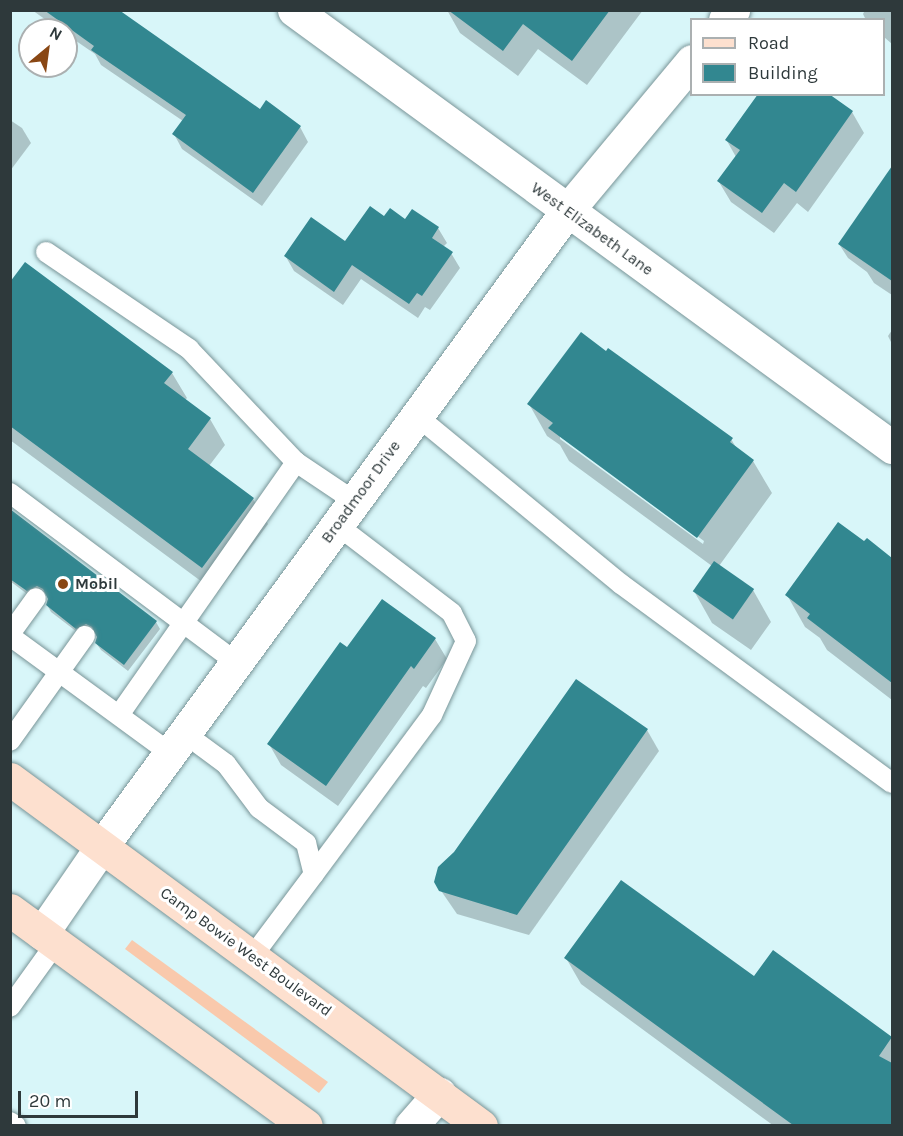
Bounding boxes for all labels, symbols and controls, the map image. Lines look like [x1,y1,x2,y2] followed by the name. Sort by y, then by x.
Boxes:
[18,18,78,78] north arrow
[690,18,885,96] legend
[46,22,66,45] text: N
[748,32,789,54] text: Road
[748,62,818,84] text: Building
[527,178,657,280] street label: West Elizabeth Lane
[317,437,405,547] street label: Broadmoor Drive
[75,574,118,594] place label: Mobil
[56,577,70,591] marker: Mobil
[157,883,335,1021] street label: Camp Bowie West Boulevard
[21,1079,141,1117] scale bar
[29,1090,71,1112] text: 20 m

